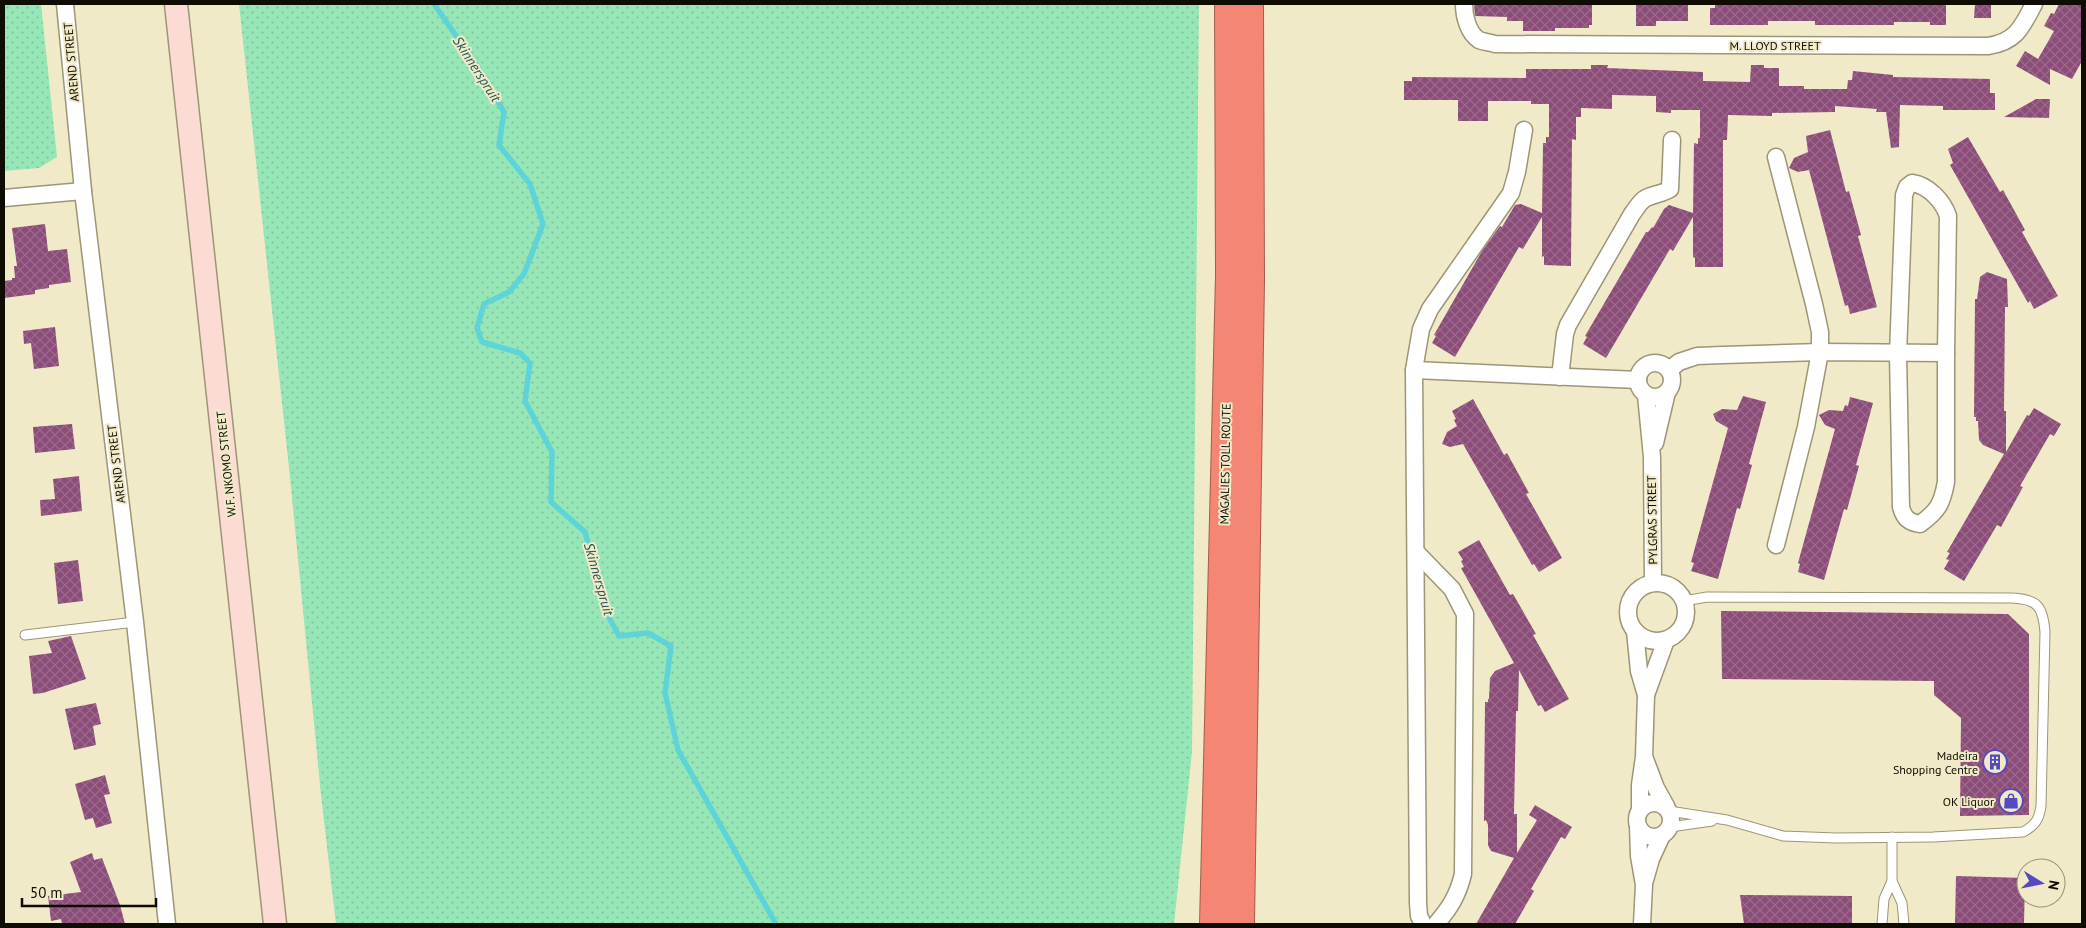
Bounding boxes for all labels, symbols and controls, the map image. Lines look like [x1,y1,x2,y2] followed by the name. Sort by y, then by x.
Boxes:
[60,21,82,102] street label: AREND STREET
[449,33,505,106] water label: Skinnerspruit
[1729,38,1821,53] street label: M. LLOYD STREET
[1216,403,1234,525] street label: MAGALIES TOLL ROUTE
[213,410,239,518] street label: W.F. NKOMO STREET
[104,423,128,504] street label: AREND STREET
[1644,475,1660,565] street label: PYLGRAS STREET
[580,540,618,618] water label: Skinnerspruit
[1893,748,1978,777] place label: Madeira Shopping Centre
[1982,749,2008,775] building icon: Madeira Shopping Centre
[1998,788,2024,814] shop icon: OK Liquor
[1943,794,1994,809] place label: OK Liquor
[2016,858,2066,908] north arrow
[22,876,156,908] scale bar
[2044,879,2063,891] text: N
[30,883,63,902] text: 50 m

